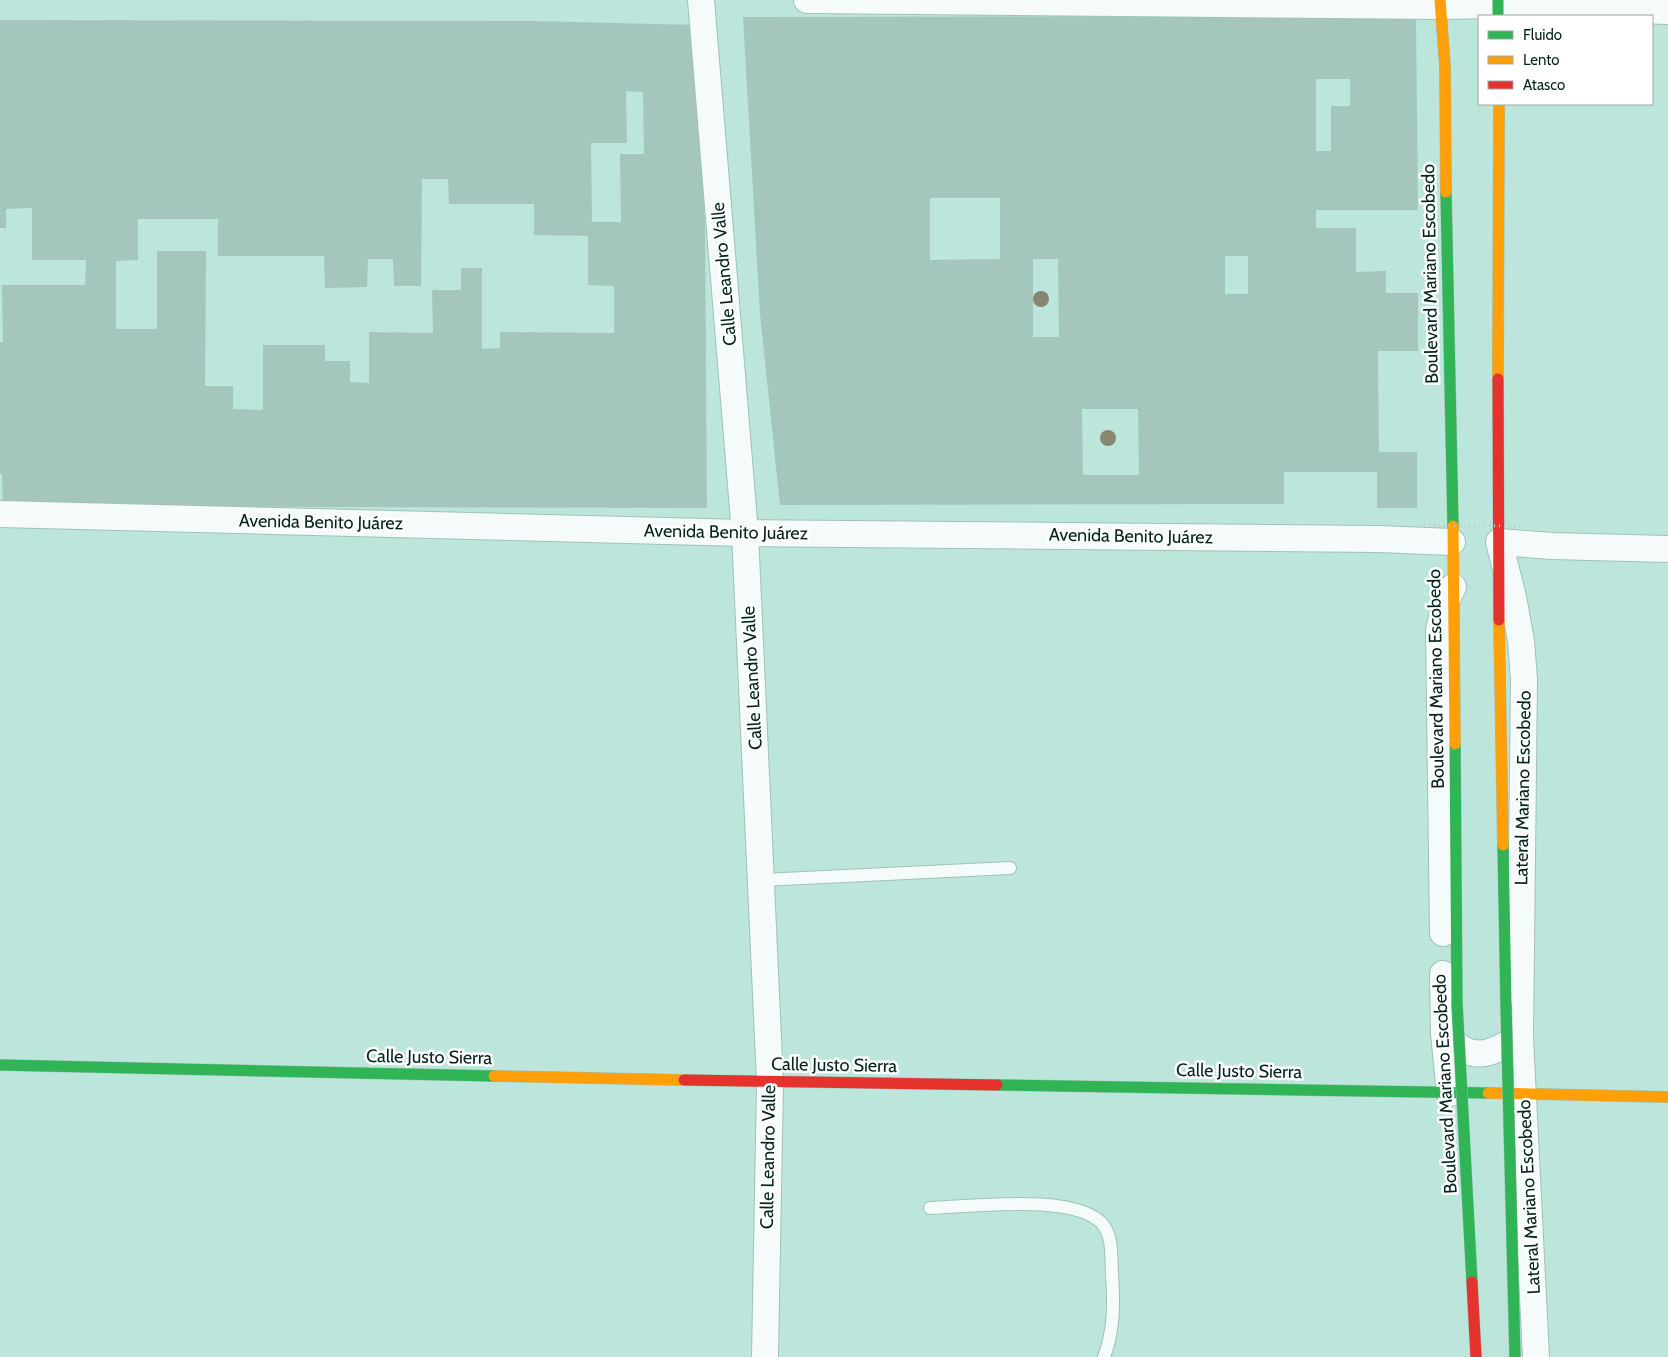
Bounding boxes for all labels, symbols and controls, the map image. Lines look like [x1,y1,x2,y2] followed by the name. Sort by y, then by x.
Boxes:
[1478,15,1653,105] legend
[1523,26,1562,44] text: Fluido
[1523,51,1560,69] text: Lento
[1523,76,1565,94] text: Atasco
[1417,164,1443,384] street label: Boulevard Mariano Escobedo
[707,201,741,347] street label: Calle Leandro Valle
[239,510,404,534] street label: Avenida Benito Juárez
[644,520,809,544] street label: Avenida Benito Juárez
[1049,524,1214,548] street label: Avenida Benito Juárez
[1423,569,1449,789] street label: Boulevard Mariano Escobedo
[737,605,767,751] street label: Calle Leandro Valle
[1510,690,1536,886] street label: Lateral Mariano Escobedo
[1428,974,1462,1194] street label: Boulevard Mariano Escobedo
[366,1045,493,1069] street label: Calle Justo Sierra
[771,1053,898,1077] street label: Calle Justo Sierra
[1176,1059,1303,1083] street label: Calle Justo Sierra
[756,1085,780,1229] street label: Calle Leandro Valle
[1513,1099,1545,1295] street label: Lateral Mariano Escobedo

